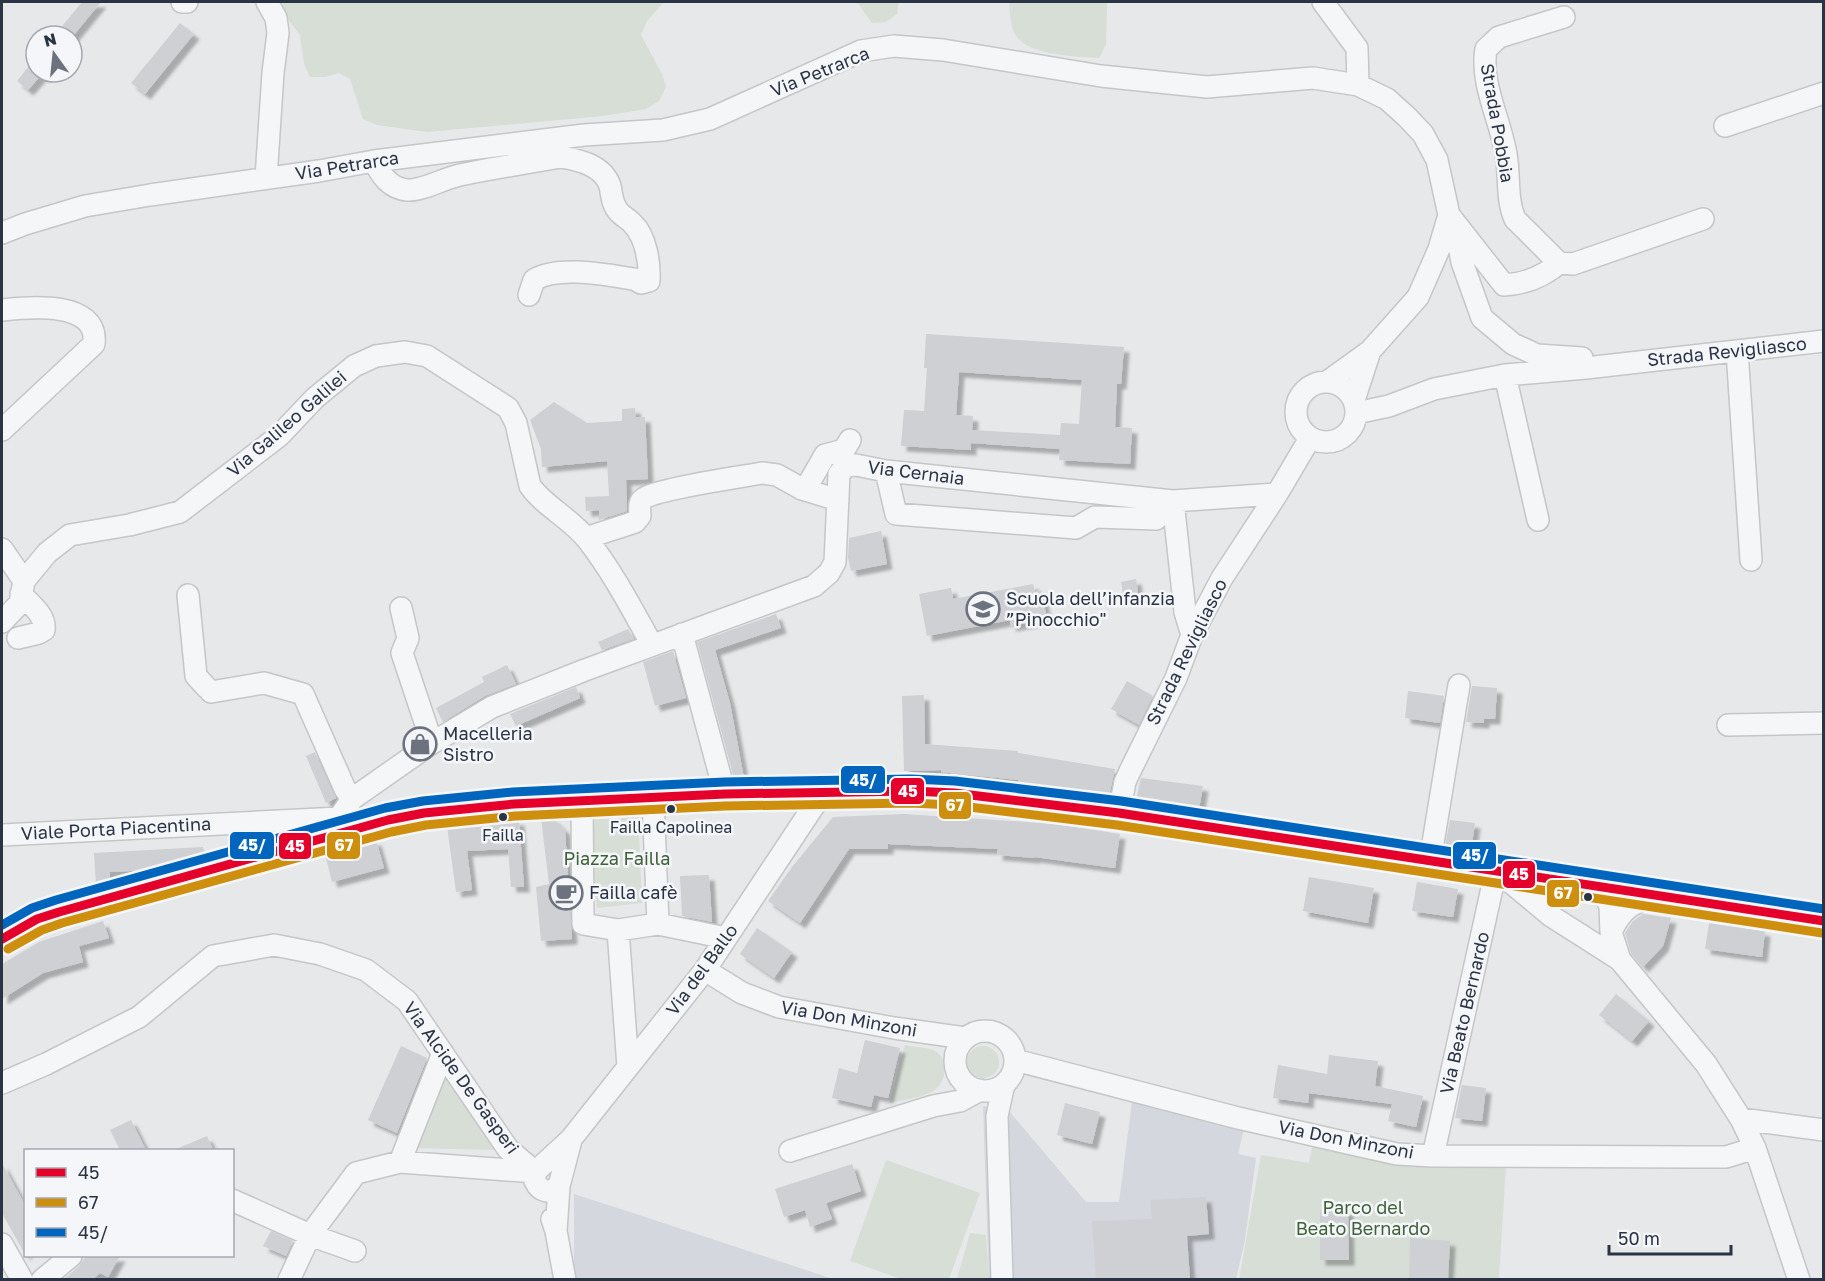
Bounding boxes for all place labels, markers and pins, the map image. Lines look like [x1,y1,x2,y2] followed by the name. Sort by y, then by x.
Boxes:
[1006,587,1175,630] place label: Scuola dell’infanzia ”Pinocchio"
[965,591,1001,627] school or university icon: Scuola dell’infanzia ”Pinocchio"
[443,722,533,765] place label: Macelleria Sistro
[402,726,438,762] shop icon: Macelleria Sistro
[665,803,677,815] marker: Failla Capolinea
[497,811,509,823] marker: Failla
[610,817,732,837] place label: Failla Capolinea
[482,825,524,845] place label: Failla
[548,875,584,911] cafe icon: Failla cafè
[589,881,677,903] place label: Failla cafè
[1582,891,1594,903] unlabelled marker

